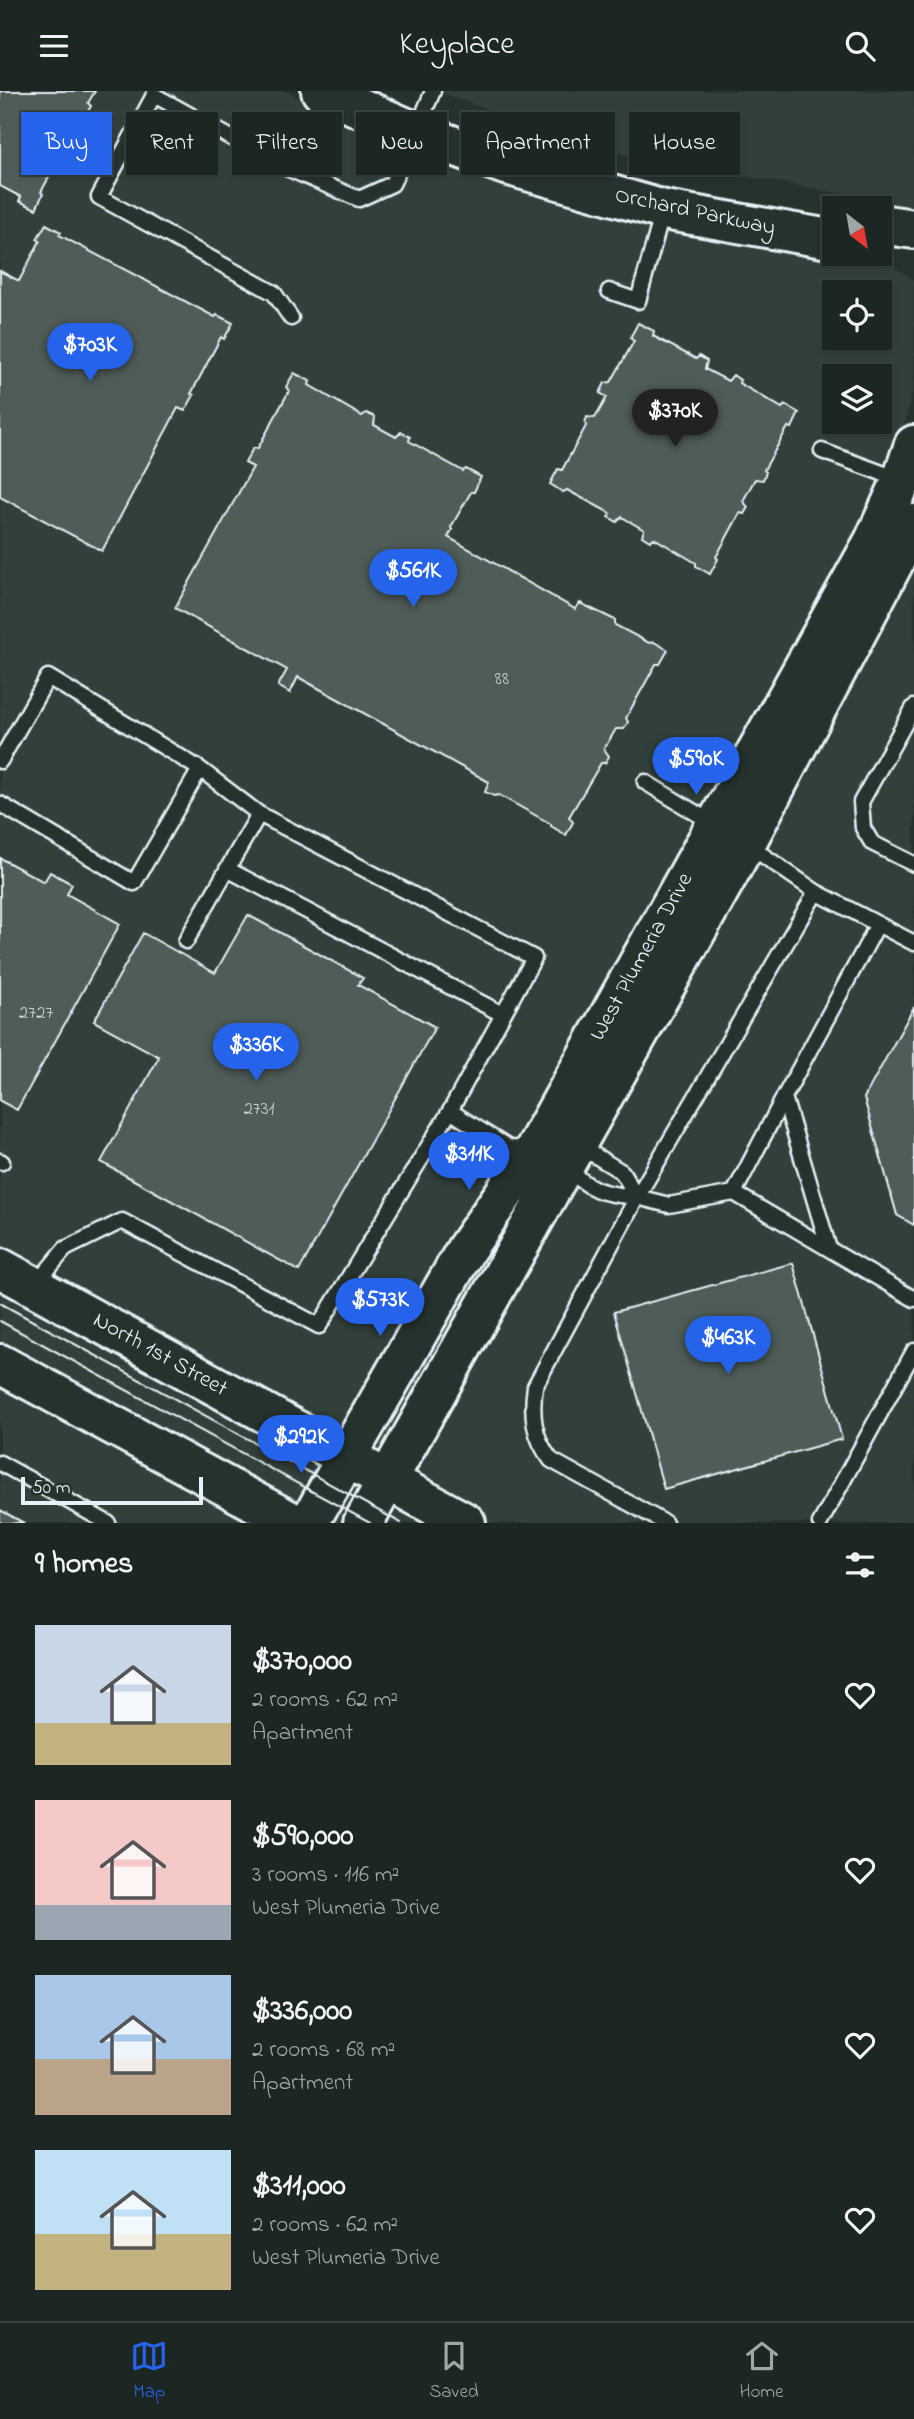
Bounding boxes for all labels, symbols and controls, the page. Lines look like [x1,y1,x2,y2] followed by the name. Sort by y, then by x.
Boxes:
[399,22,515,69] text: Keyplace
[35,27,73,65] icon: menu
[841,27,879,65] icon: search
[21,112,112,175] chip: Buy
[126,112,218,175] chip: Rent
[232,112,342,175] chip: Filters
[356,112,447,175] chip: New
[461,112,615,175] chip: Apartment
[629,112,740,175] chip: House
[611,179,778,247] street label: Orchard Parkway
[822,196,892,266] north arrow
[822,196,892,434] map controls
[822,280,892,350] button: locate
[41,323,139,383] pin: $703K
[63,329,117,362] text: $703K
[822,364,892,434] button: layers
[626,389,724,449] pin: $370K
[648,395,702,428] text: $370K
[364,549,462,609] pin: $561K
[385,555,441,588] text: $561K
[495,666,509,693] house number: 88
[647,737,745,797] pin: $590K
[668,743,724,776] text: $590K
[582,866,702,1047] street label: West Plumeria Drive
[19,1000,53,1027] house number: 2727
[207,1023,305,1083] pin: $336K
[229,1029,283,1062] text: $336K
[243,1096,275,1123] house number: 2731
[420,1133,518,1192] pin: $311K
[444,1138,494,1171] text: $311K
[331,1279,429,1338] pin: $573K
[351,1284,409,1317] text: $573K
[87,1304,234,1406] street label: North 1st Street
[679,1317,777,1376] pin: $463K
[701,1322,755,1355] text: $463K
[252,1415,350,1475] pin: $292K
[274,1421,328,1454] text: $292K
[21,1474,203,1506] scale bar
[32,1475,71,1502] text: 50 m
[35,1543,133,1587] text: 9 homes
[841,1546,879,1584] icon: filters
[252,1640,352,1684] text: $370,000
[91,1653,175,1737] icon: home
[841,1676,879,1714] icon: heart
[252,1684,398,1717] text: 2 rooms · 62 m²
[252,1717,353,1750] text: Apartment
[252,1815,353,1859] text: $590,000
[91,1828,175,1912] icon: home
[841,1851,879,1889] icon: heart
[252,1859,399,1892] text: 3 rooms · 116 m²
[252,1892,440,1925] text: West Plumeria Drive
[252,1990,352,2034] text: $336,000
[91,2003,175,2087] icon: home
[841,2026,879,2064] icon: heart
[252,2034,395,2067] text: 2 rooms · 68 m²
[252,2067,353,2100] text: Apartment
[252,2165,346,2209] text: $311,000
[91,2178,175,2262] icon: home
[841,2201,879,2239] icon: heart
[252,2209,398,2242] text: 2 rooms · 62 m²
[252,2242,440,2275] text: West Plumeria Drive
[130,2337,168,2406] tab: Map
[429,2337,479,2406] tab: Saved
[739,2337,784,2406] tab: Home

